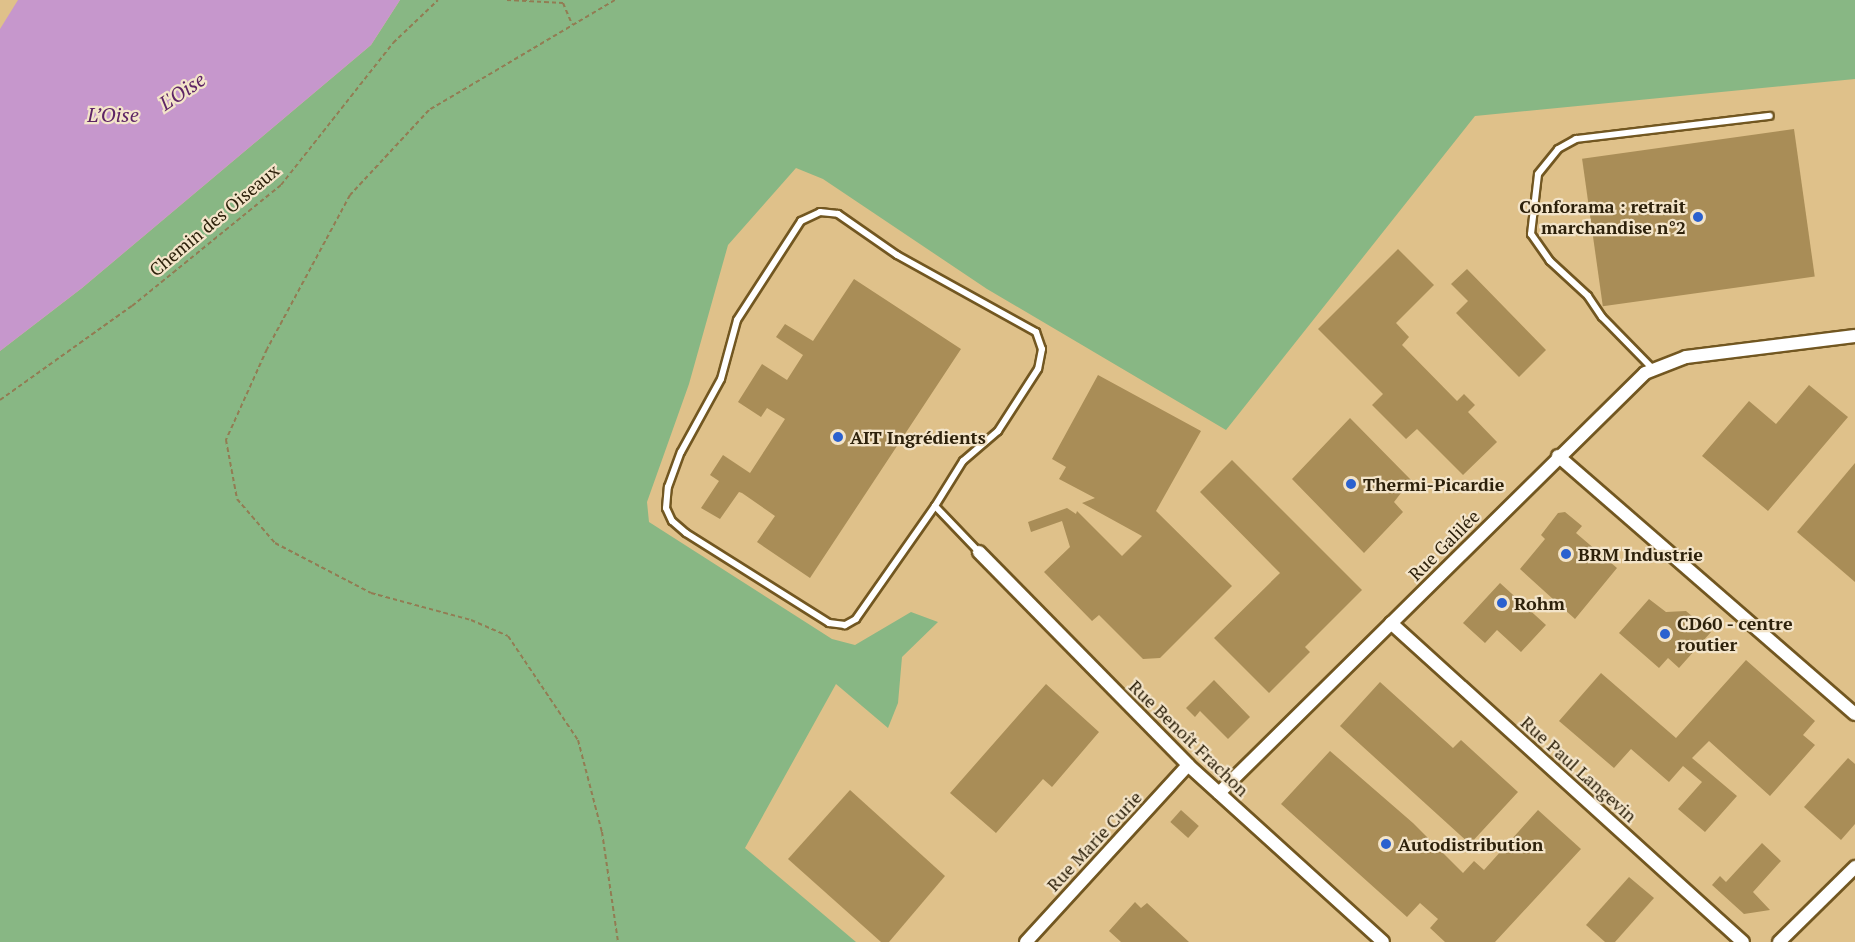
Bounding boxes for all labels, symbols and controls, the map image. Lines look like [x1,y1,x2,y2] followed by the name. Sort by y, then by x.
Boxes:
[154,67,210,115] water label: L'Oise
[87,102,139,126] water label: L’Oise
[145,159,283,281] street label: Chemin des Oiseaux
[1519,196,1686,238] place label: Conforama : retrait marchandise n°2
[1691,210,1705,224] marker: Conforama : retrait marchandise n°2
[850,426,986,448] place label: AIT Ingrédients
[831,430,845,444] marker: AIT Ingrédients
[1363,473,1504,495] place label: Thermi-Picardie
[1344,477,1358,491] marker: Thermi-Picardie
[1404,505,1484,585] street label: Rue Galilée
[1578,543,1703,565] place label: BRM Industrie
[1559,547,1573,561] marker: BRM Industrie
[1514,592,1565,614] place label: Rohm
[1495,596,1509,610] marker: Rohm
[1677,613,1794,656] place label: CD60 - centre routier
[1658,627,1672,641] marker: CD60 - centre routier
[1125,675,1253,801] street label: Rue Benoît Frachon
[1517,711,1641,827] street label: Rue Paul Langevin
[1042,786,1146,896] street label: Rue Marie Curie
[1398,833,1543,855] place label: Autodistribution
[1379,837,1393,851] marker: Autodistribution

